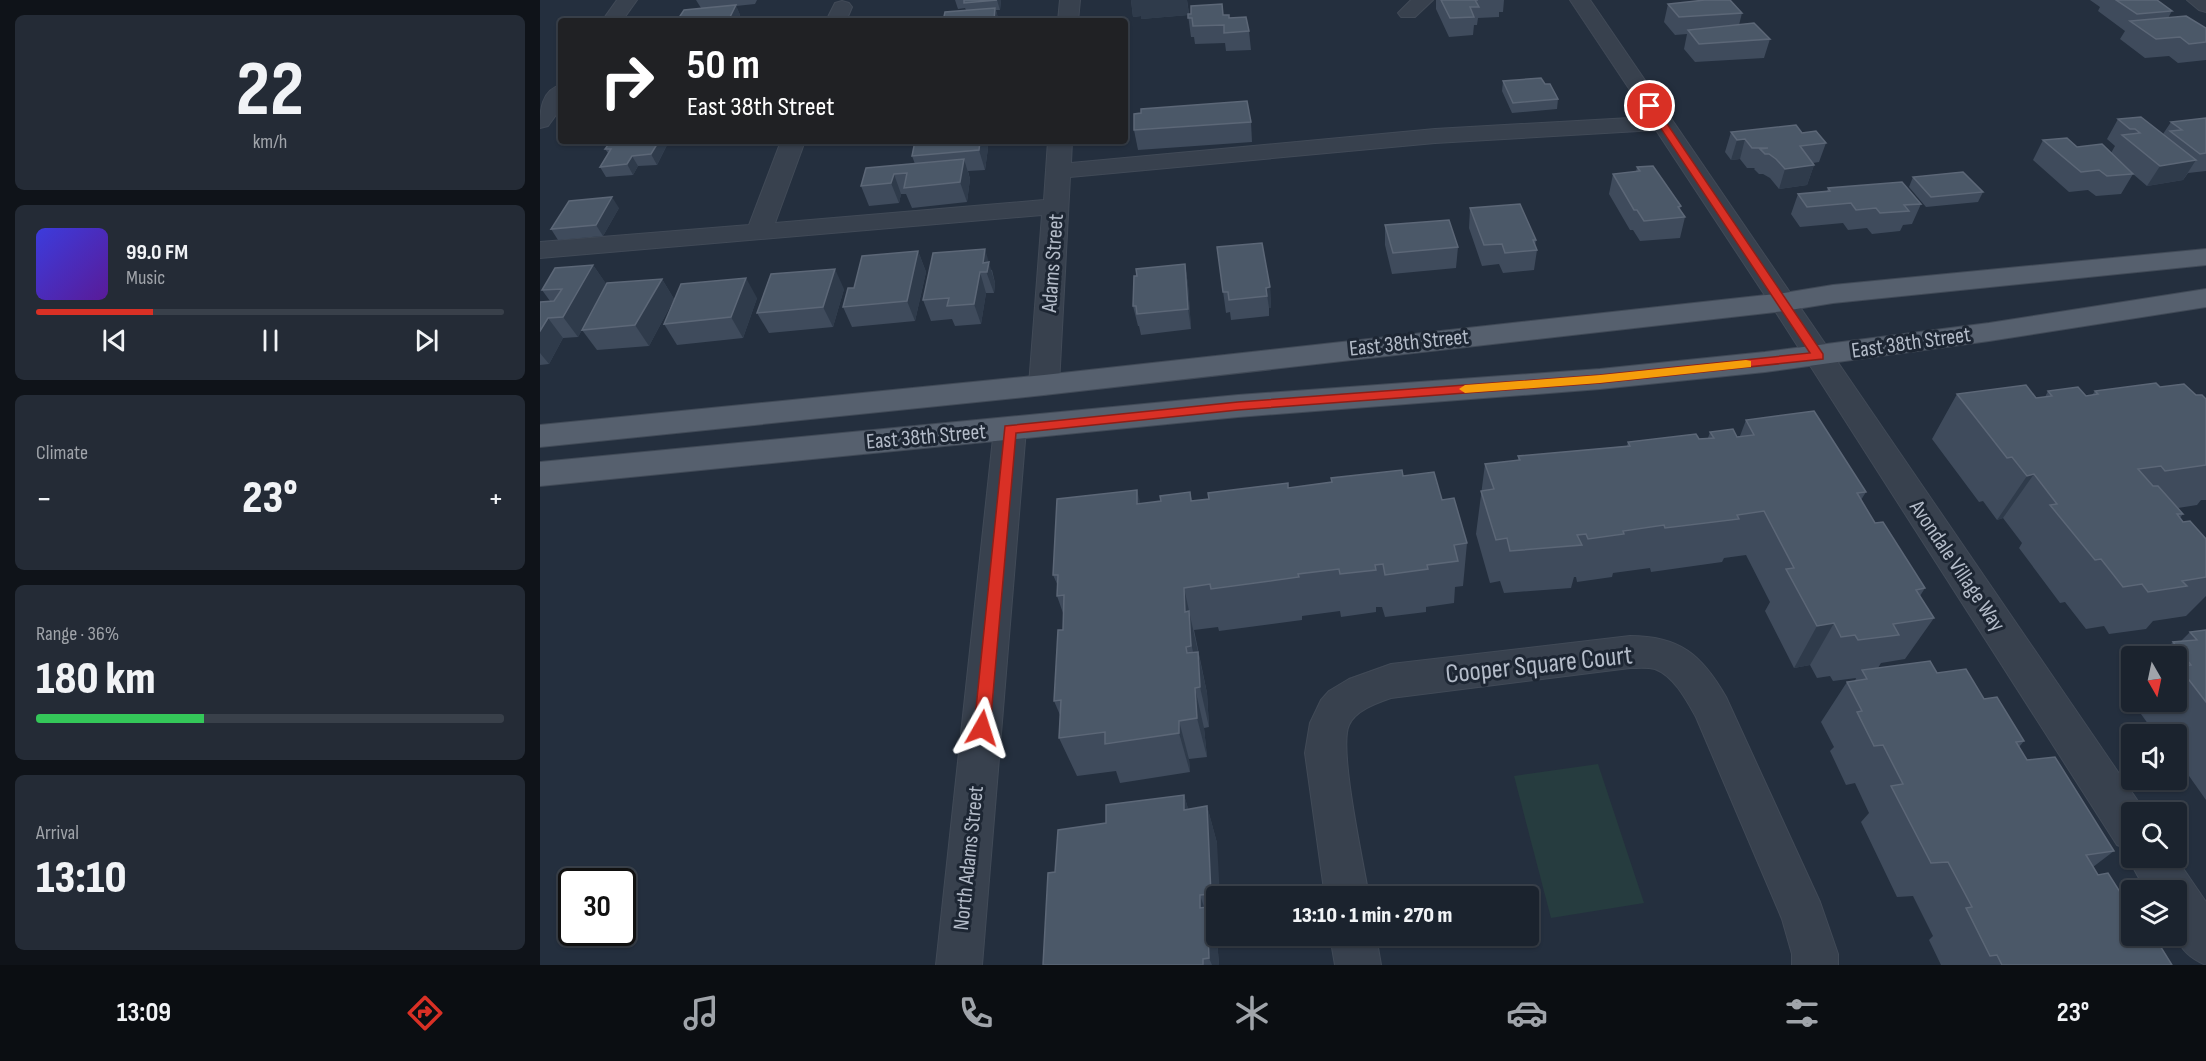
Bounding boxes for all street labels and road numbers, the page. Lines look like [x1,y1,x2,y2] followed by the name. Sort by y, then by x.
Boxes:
[1036,213,1070,314] street label: Adams Street
[1850,321,1973,365] street label: East 38th Street
[1348,323,1470,363] street label: East 38th Street
[865,418,987,456] street label: East 38th Street
[1903,494,2011,637] street label: Avondale Village Way
[1444,639,1634,691] street label: Cooper Square Court
[948,784,990,932] street label: North Adams Street

